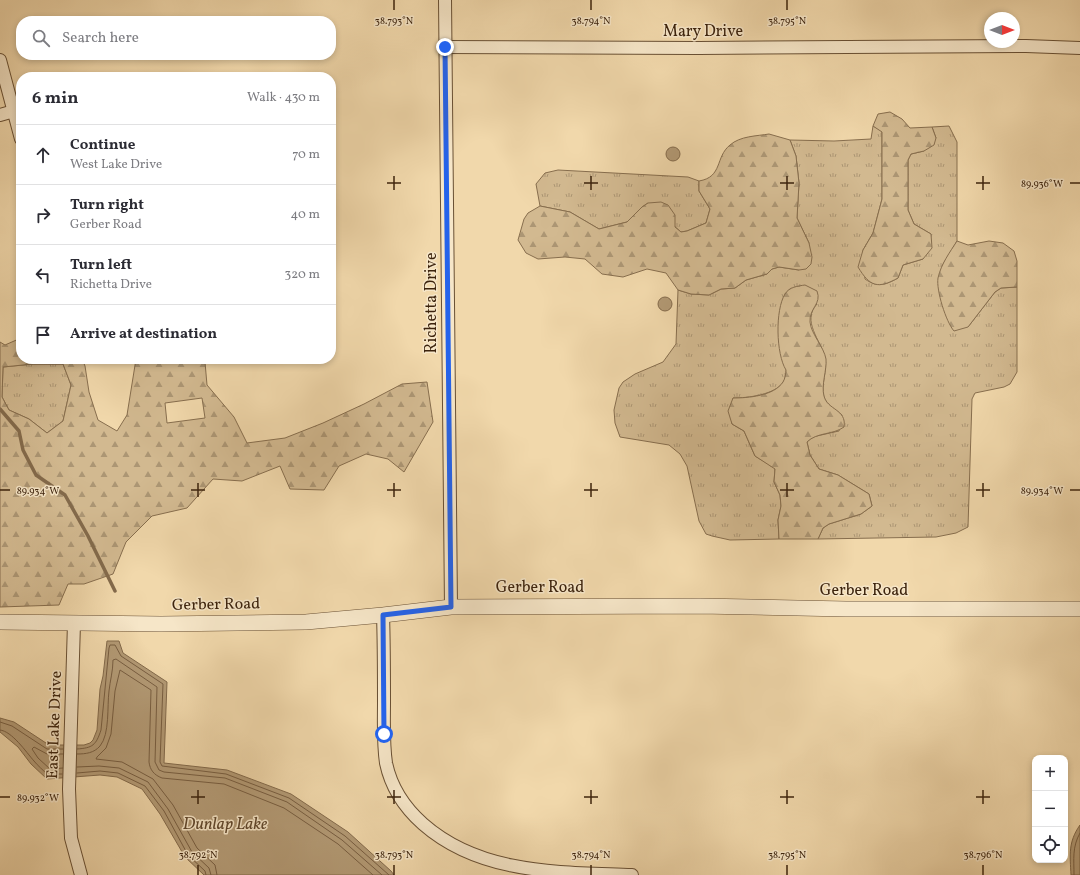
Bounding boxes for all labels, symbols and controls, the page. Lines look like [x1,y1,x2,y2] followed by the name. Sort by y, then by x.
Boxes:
[984,12,1020,48] north arrow
[375,14,414,28] text: 38.793°N
[572,14,611,28] text: 38.794°N
[768,14,807,28] text: 38.795°N
[16,16,336,60] search box
[663,21,743,43] street label: Mary Drive
[30,27,52,49] icon: search
[62,28,139,49] text: Search here
[436,38,454,56] route end
[32,87,78,110] text: 6 min
[247,89,320,107] text: Walk · 430 m
[70,135,135,156] text: Continue
[32,144,54,166] icon: ahead
[292,146,320,164] text: 70 m
[70,156,162,174] text: West Lake Drive
[1021,177,1063,191] text: 89.936°W
[70,195,144,216] text: Turn right
[32,204,54,226] icon: right
[291,206,320,224] text: 40 m
[70,216,142,234] text: Gerber Road
[421,253,443,353] street label: Richetta Drive
[70,255,132,276] text: Turn left
[32,264,54,286] icon: left
[285,266,320,284] text: 320 m
[70,276,152,294] text: Richetta Drive
[32,324,54,346] icon: arrive
[70,324,217,345] text: Arrive at destination
[17,484,59,498] text: 89.934°W
[1021,484,1063,498] text: 89.934°W
[496,577,584,599] street label: Gerber Road
[820,580,908,602] street label: Gerber Road
[172,593,260,617] street label: Gerber Road
[42,670,68,780] street label: East Lake Drive
[375,725,393,743] route start
[1032,755,1068,863] map controls
[1032,755,1068,791] button: +
[17,791,59,805] text: 89.932°W
[1032,791,1068,827] button: −
[183,813,268,836] water label: Dunlap Lake
[1032,827,1068,863] button: locate
[179,848,218,862] text: 38.792°N
[375,848,414,862] text: 38.793°N
[572,848,611,862] text: 38.794°N
[768,848,807,862] text: 38.795°N
[964,848,1003,862] text: 38.796°N

